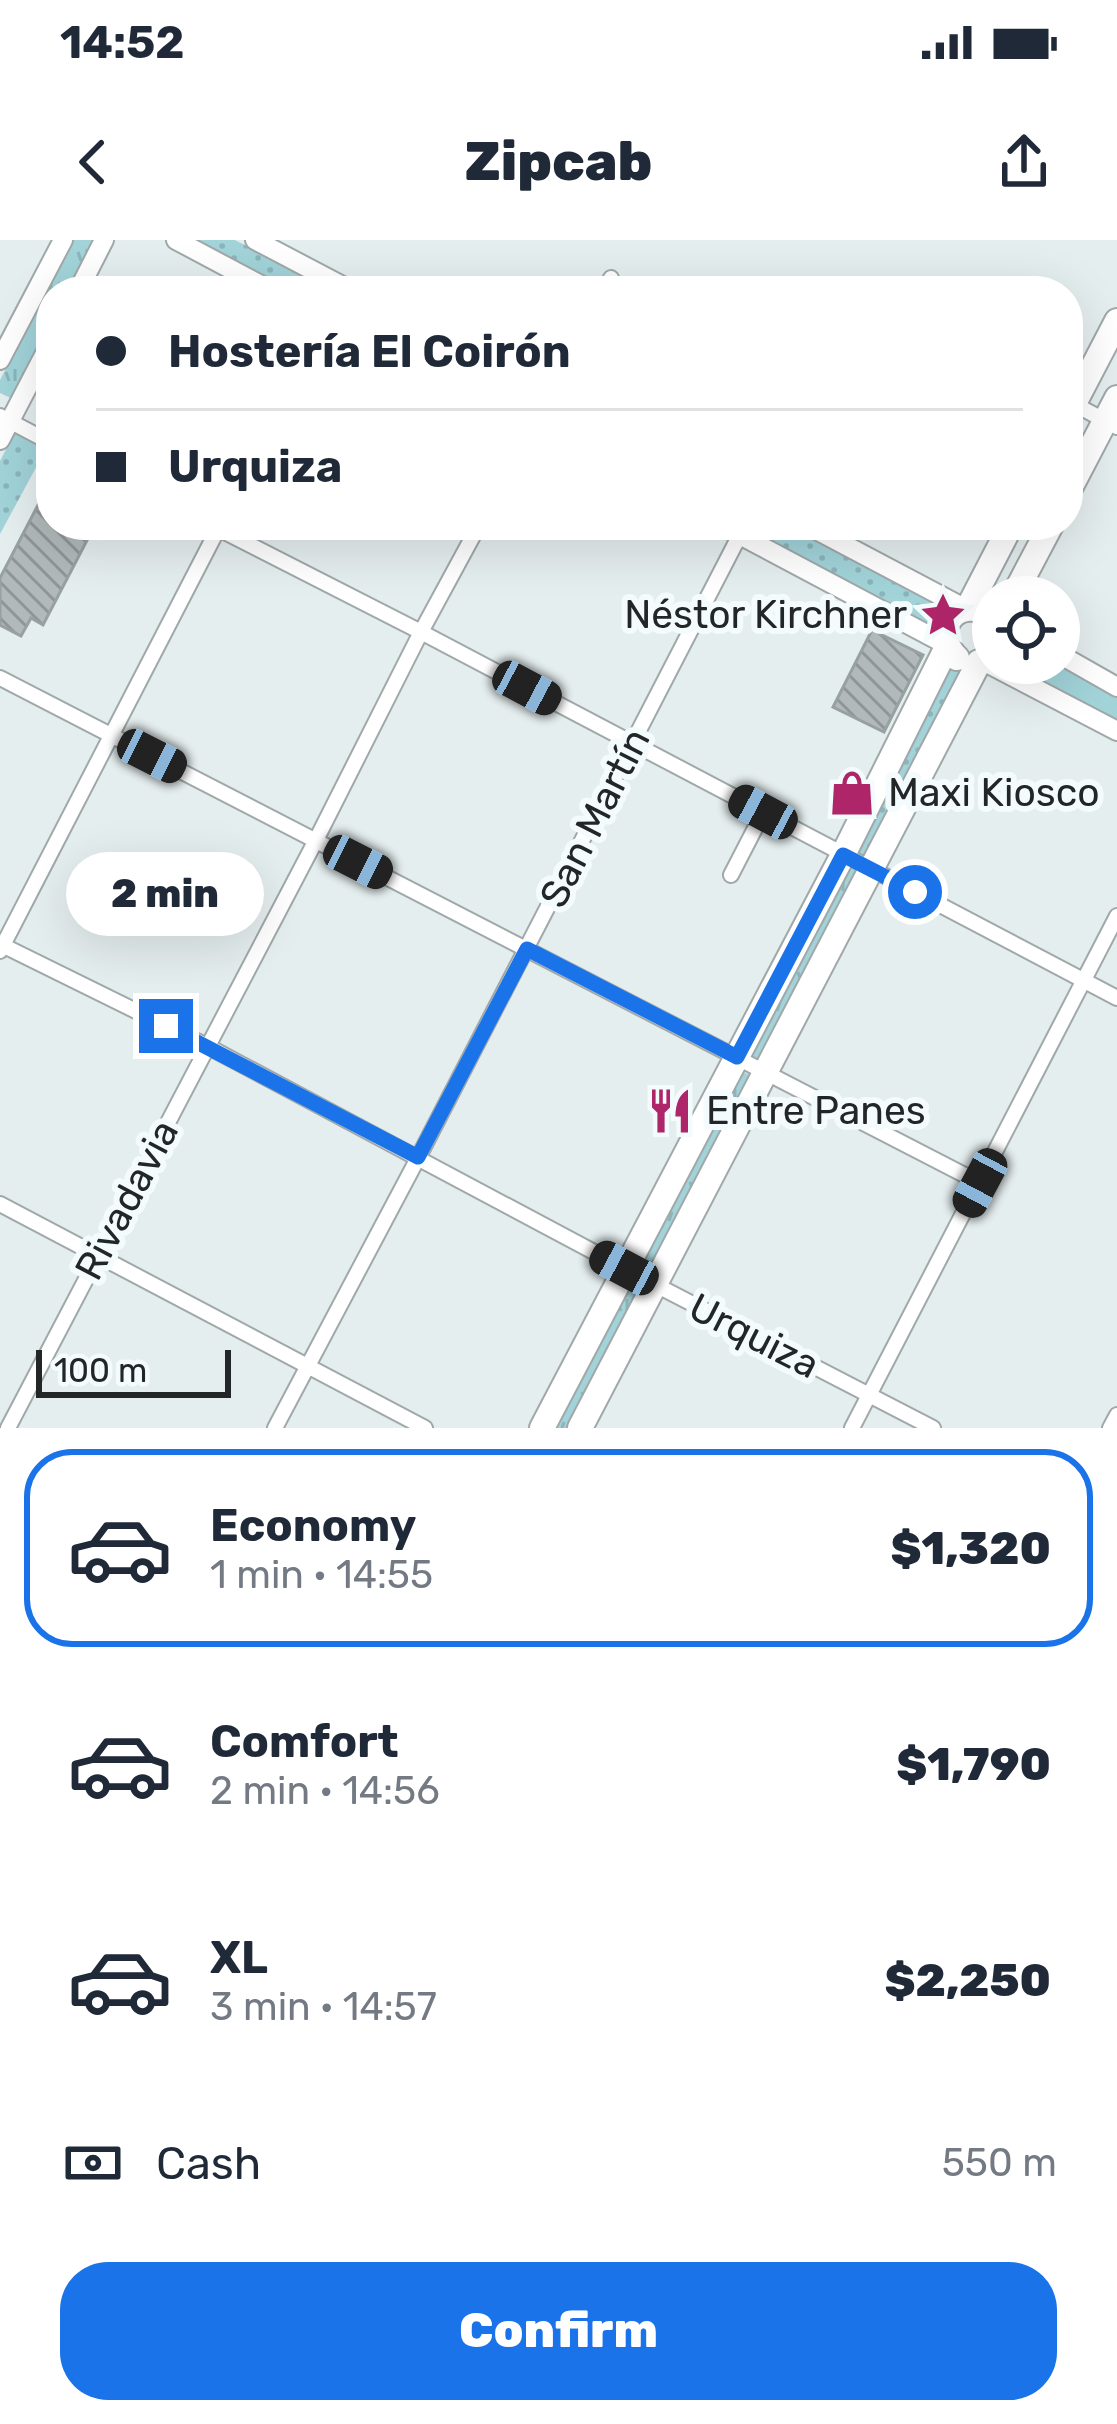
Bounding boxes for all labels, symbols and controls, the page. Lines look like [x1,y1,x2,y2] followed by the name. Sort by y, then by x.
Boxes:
[60,16,185,69] text: 14:52
[60,129,126,195] icon: back
[991,129,1057,195] icon: share
[465,130,652,194] text: Zipcab
[168,325,571,378] text: Hostería El Coirón
[168,440,342,493] text: Urquiza
[972,576,1080,684] map controls
[972,576,1080,684] button: locate
[918,590,968,640] place icon: Néstor Kirchner
[624,592,907,638] place label: Néstor Kirchner
[487,655,567,721] car
[530,721,660,915] street label: San Martín
[112,724,192,788] car
[827,768,877,818] shop icon: Maxi Kiosco
[888,770,1100,816] place label: Maxi Kiosco
[723,779,803,845] car
[318,830,398,894] car
[67,852,265,936] callout: 2 min
[888,865,942,919] route start
[111,871,219,917] text: 2 min
[139,999,193,1053] route end
[645,1086,695,1136] restaurant icon: Entre Panes
[706,1088,926,1134] place label: Entre Panes
[66,1112,188,1288] street label: Rivadavia
[947,1143,1013,1223] car
[584,1235,664,1301] car
[682,1284,826,1388] street label: Urquiza
[36,1344,231,1397] scale bar
[54,1351,147,1390] text: 100 m
[66,1494,174,1602] icon: car
[210,1499,416,1552] text: Economy
[890,1522,1051,1575] text: $1,320
[210,1552,433,1598] text: 1 min · 14:55
[66,1710,174,1818] icon: car
[210,1715,399,1768] text: Comfort
[896,1738,1051,1791] text: $1,790
[210,1768,440,1814] text: 2 min · 14:56
[66,1926,174,2034] icon: car
[210,1931,268,1984] text: XL
[884,1954,1051,2007] text: $2,250
[210,1984,437,2030] text: 3 min · 14:57
[60,2130,126,2196] icon: cash
[156,2137,261,2190] text: Cash
[942,2140,1057,2186] text: 550 m
[60,2262,1057,2400] button: Confirm

